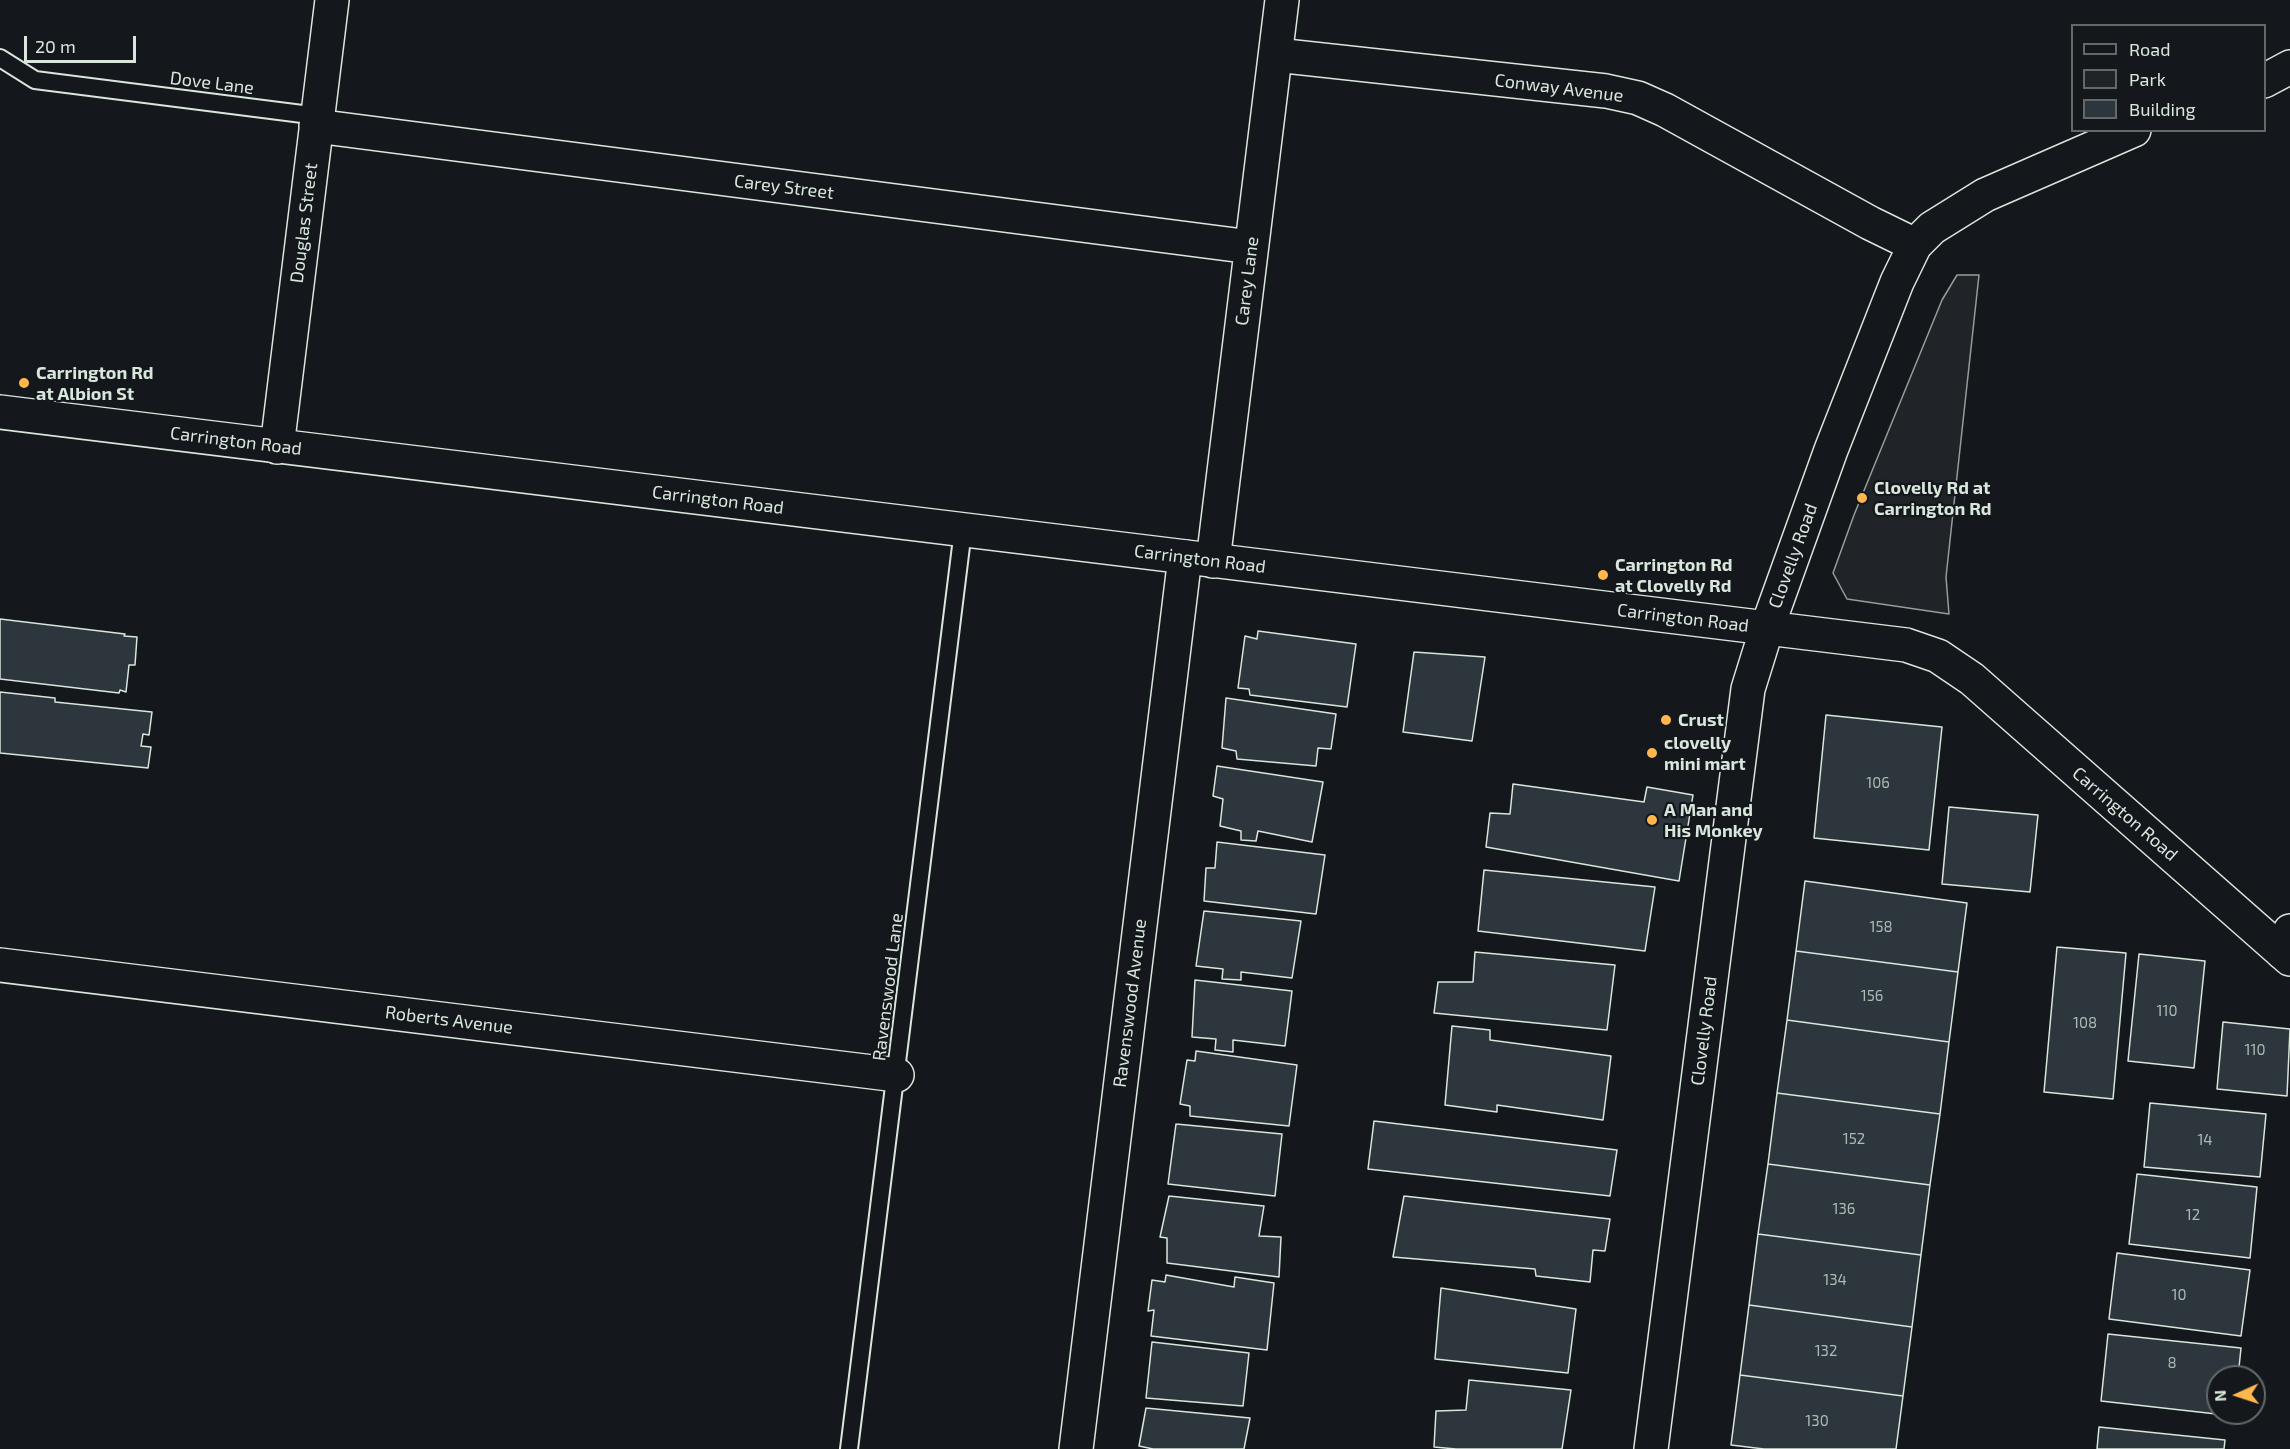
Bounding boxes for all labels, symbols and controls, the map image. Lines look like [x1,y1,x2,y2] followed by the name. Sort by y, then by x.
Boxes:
[27,24,140,62] scale bar
[2071,24,2266,132] legend
[35,35,76,57] text: 20 m
[2129,38,2170,60] text: Road
[169,67,255,99] street label: Dove Lane
[2129,68,2166,90] text: Park
[1493,69,1625,107] street label: Conway Avenue
[2129,98,2196,120] text: Building
[286,162,322,284] street label: Douglas Street
[733,170,835,204] street label: Carey Street
[1231,235,1263,327] street label: Carey Lane
[36,362,154,404] place label: Carrington Rd at Albion St
[17,376,31,390] marker: Carrington Rd at Albion St
[169,422,303,460] street label: Carrington Road
[1874,477,1992,520] place label: Clovelly Rd at Carrington Rd
[651,481,785,519] street label: Carrington Road
[1855,491,1869,505] marker: Clovelly Rd at Carrington Rd
[1764,501,1822,611] street label: Clovelly Road
[1133,540,1267,578] street label: Carrington Road
[1615,554,1733,596] place label: Carrington Rd at Clovelly Rd
[1596,568,1610,582] marker: Carrington Rd at Clovelly Rd
[1616,599,1750,637] street label: Carrington Road
[1678,709,1724,731] place label: Crust
[1659,713,1673,727] marker: Crust
[1664,732,1746,774] place label: clovelly mini mart
[1645,746,1659,760] marker: clovelly mini mart
[2068,762,2182,866] street label: Carrington Road
[1866,774,1890,792] house number: 106
[1664,799,1763,842] place label: A Man and His Monkey
[1645,813,1659,827] marker: A Man and His Monkey
[868,912,908,1062] street label: Ravenswood Lane
[1109,918,1151,1088] street label: Ravenswood Avenue
[1869,918,1893,936] house number: 158
[1687,975,1721,1087] street label: Clovelly Road
[1861,987,1883,1005] house number: 156
[384,1001,514,1039] street label: Roberts Avenue
[2157,1002,2177,1020] house number: 110
[2073,1014,2097,1032] house number: 108
[2245,1041,2265,1059] house number: 110
[1843,1130,1865,1148] house number: 152
[2197,1131,2213,1149] house number: 14
[1833,1200,1855,1218] house number: 136
[2186,1206,2200,1224] house number: 12
[1823,1271,1847,1289] house number: 134
[2171,1286,2187,1304] house number: 10
[1815,1342,1837,1360] house number: 132
[2167,1354,2177,1372] house number: 8
[2206,1365,2266,1425] north arrow
[2210,1390,2229,1402] text: N
[1805,1412,1829,1430] house number: 130

